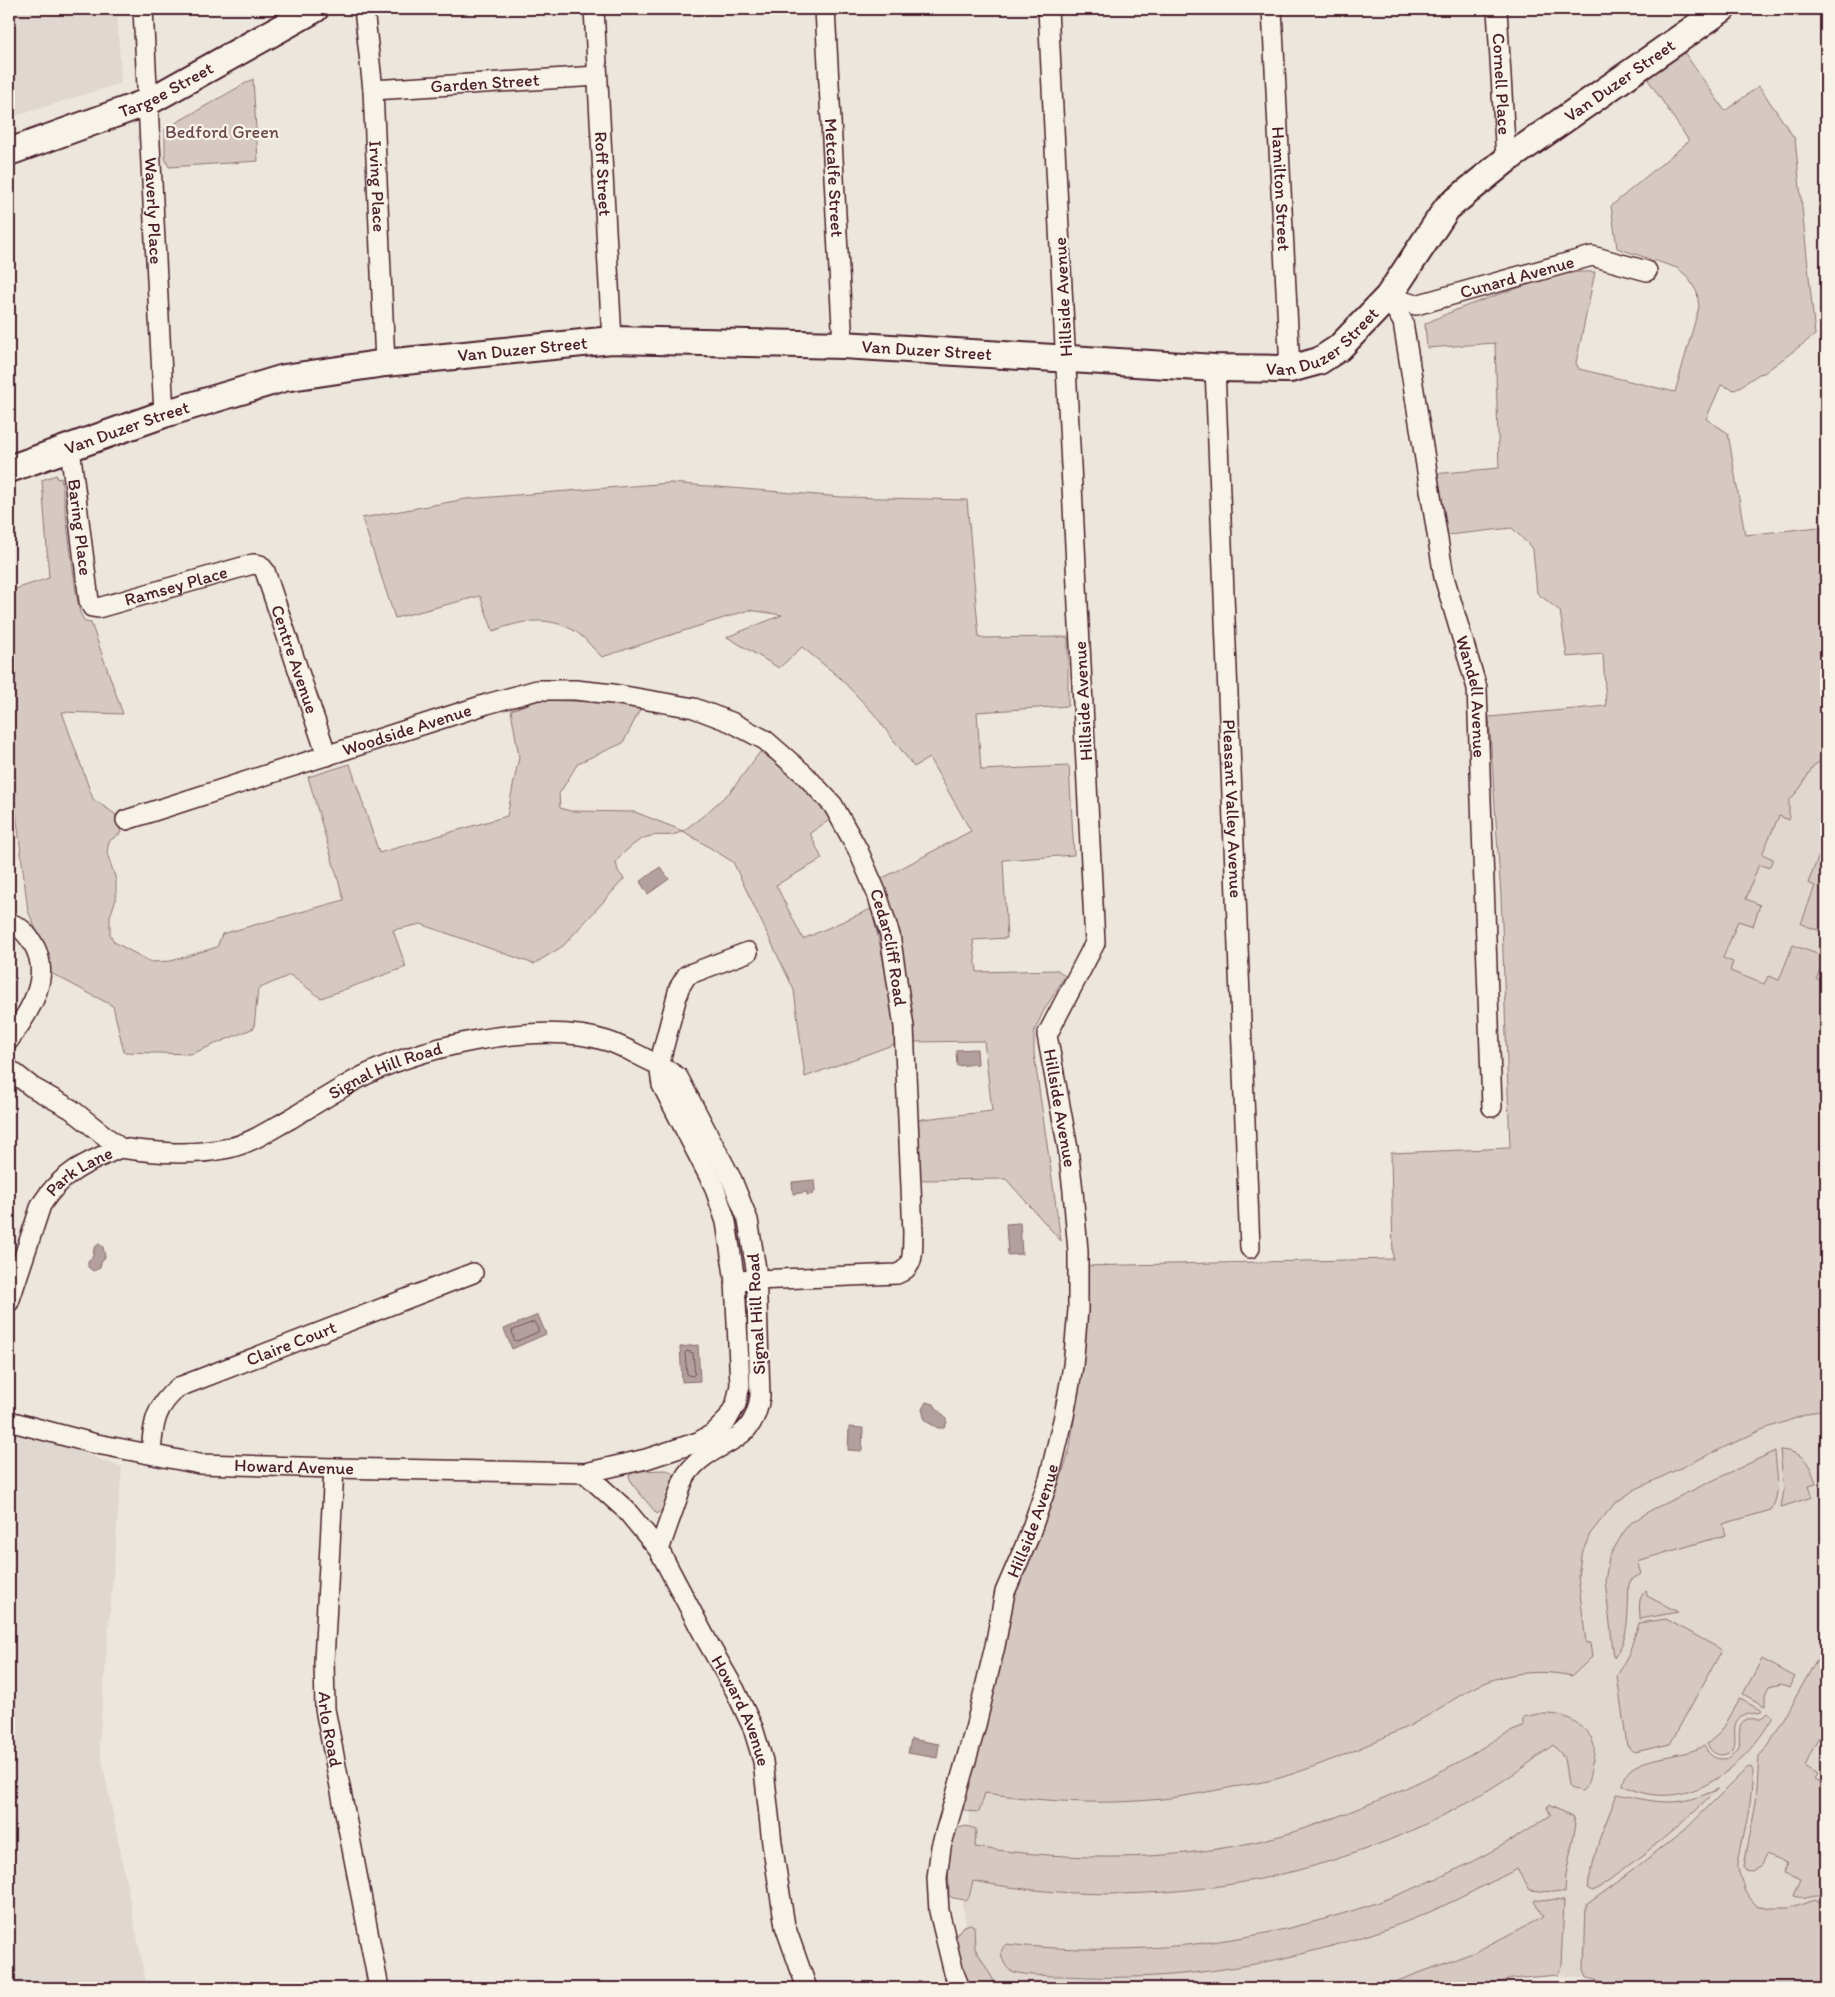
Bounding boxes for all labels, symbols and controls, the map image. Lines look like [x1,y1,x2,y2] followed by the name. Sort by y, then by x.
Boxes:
[1487,32,1515,136] street label: Cornell Place
[1560,34,1680,127] street label: Van Duzer Street
[116,57,217,123] street label: Targee Street
[430,69,540,97] street label: Garden Street
[820,118,848,238] street label: Metcalfe Street
[165,121,279,143] park label: Bedford Green
[1267,126,1295,252] street label: Hamilton Street
[590,131,616,217] street label: Roff Street
[364,140,390,233] street label: Irving Place
[140,157,167,265] street label: Waverly Place
[1049,237,1077,357] street label: Hillside Avenue
[1457,251,1577,303] street label: Cunard Avenue
[1266,302,1383,381] street label: Van Duzer Street
[456,332,589,367] street label: Van Duzer Street
[861,335,993,365] street label: Van Duzer Street
[62,396,192,459] street label: Van Duzer Street
[63,478,97,577] street label: Baring Place
[122,561,230,611] street label: Ramsey Place
[266,602,323,716] street label: Centre Avenue
[1451,633,1490,758] street label: Wandell Avenue
[1069,641,1097,761] street label: Hillside Avenue
[339,699,474,761] street label: Woodside Avenue
[1218,719,1247,899] street label: Pleasant Valley Avenue
[865,886,912,1008] street label: Cedarcliff Road
[324,1037,445,1104] street label: Signal Hill Road
[1039,1047,1081,1169] street label: Hillside Avenue
[41,1142,116,1201] street label: Park Lane
[742,1252,770,1375] street label: Signal Hill Road
[243,1316,340,1371] street label: Claire Court
[234,1454,354,1479] street label: Howard Avenue
[1002,1462,1063,1581] street label: Hillside Avenue
[706,1651,774,1767] street label: Howard Avenue
[314,1691,347,1769] street label: Arlo Road

